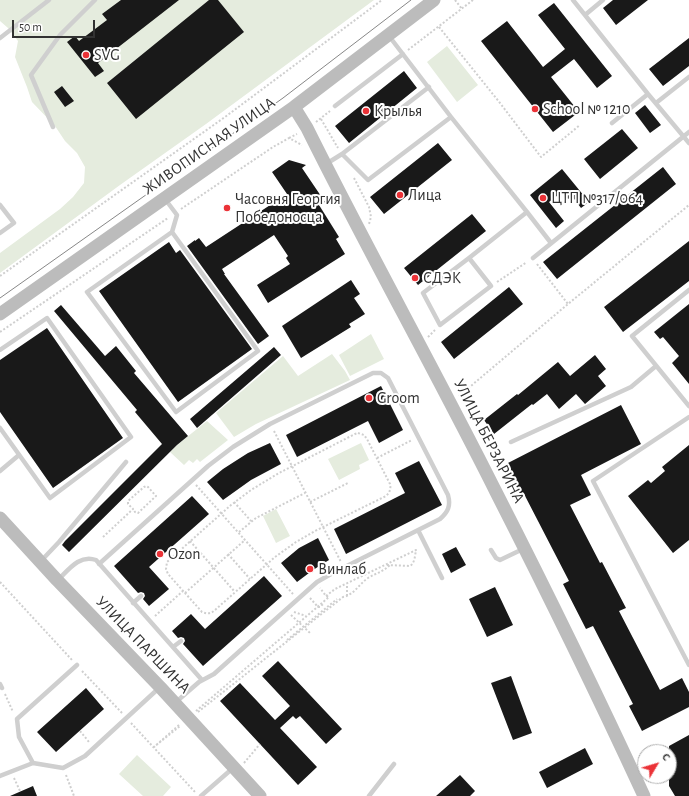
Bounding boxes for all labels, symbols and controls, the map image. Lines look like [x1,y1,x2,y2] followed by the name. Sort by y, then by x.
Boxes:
[14,12,97,38] scale bar
[19,21,42,33] text: 50 m
[94,45,120,65] place label: SVG
[81,50,91,60] marker: SVG
[139,93,279,199] street label: ЖИВОПИСНАЯ УЛИЦА
[543,99,630,119] place label: School № 1210
[374,101,422,121] place label: Крылья
[530,104,540,114] marker: School № 1210
[361,106,371,116] marker: Крылья
[408,185,442,205] place label: Лица
[551,188,643,208] place label: ЦТП №317/064
[235,189,341,227] place label: Часовня Георгия Победоносца
[395,190,405,200] marker: Лица
[538,193,548,203] marker: ЦТП №317/064
[222,203,232,213] marker: Часовня Георгия Победоносца
[423,268,461,288] place label: СДЭК
[410,273,420,283] marker: СДЭК
[449,376,529,506] street label: УЛИЦА БЕРЗАРИНА
[377,388,420,408] place label: Groom
[364,393,374,403] marker: Groom
[168,544,200,564] place label: Ozon
[155,549,165,559] marker: Ozon
[318,559,366,579] place label: Винлаб
[305,564,315,574] marker: Винлаб
[92,592,194,698] street label: УЛИЦА ПАРШИНА
[637,744,677,784] north arrow
[660,751,672,763] text: С

